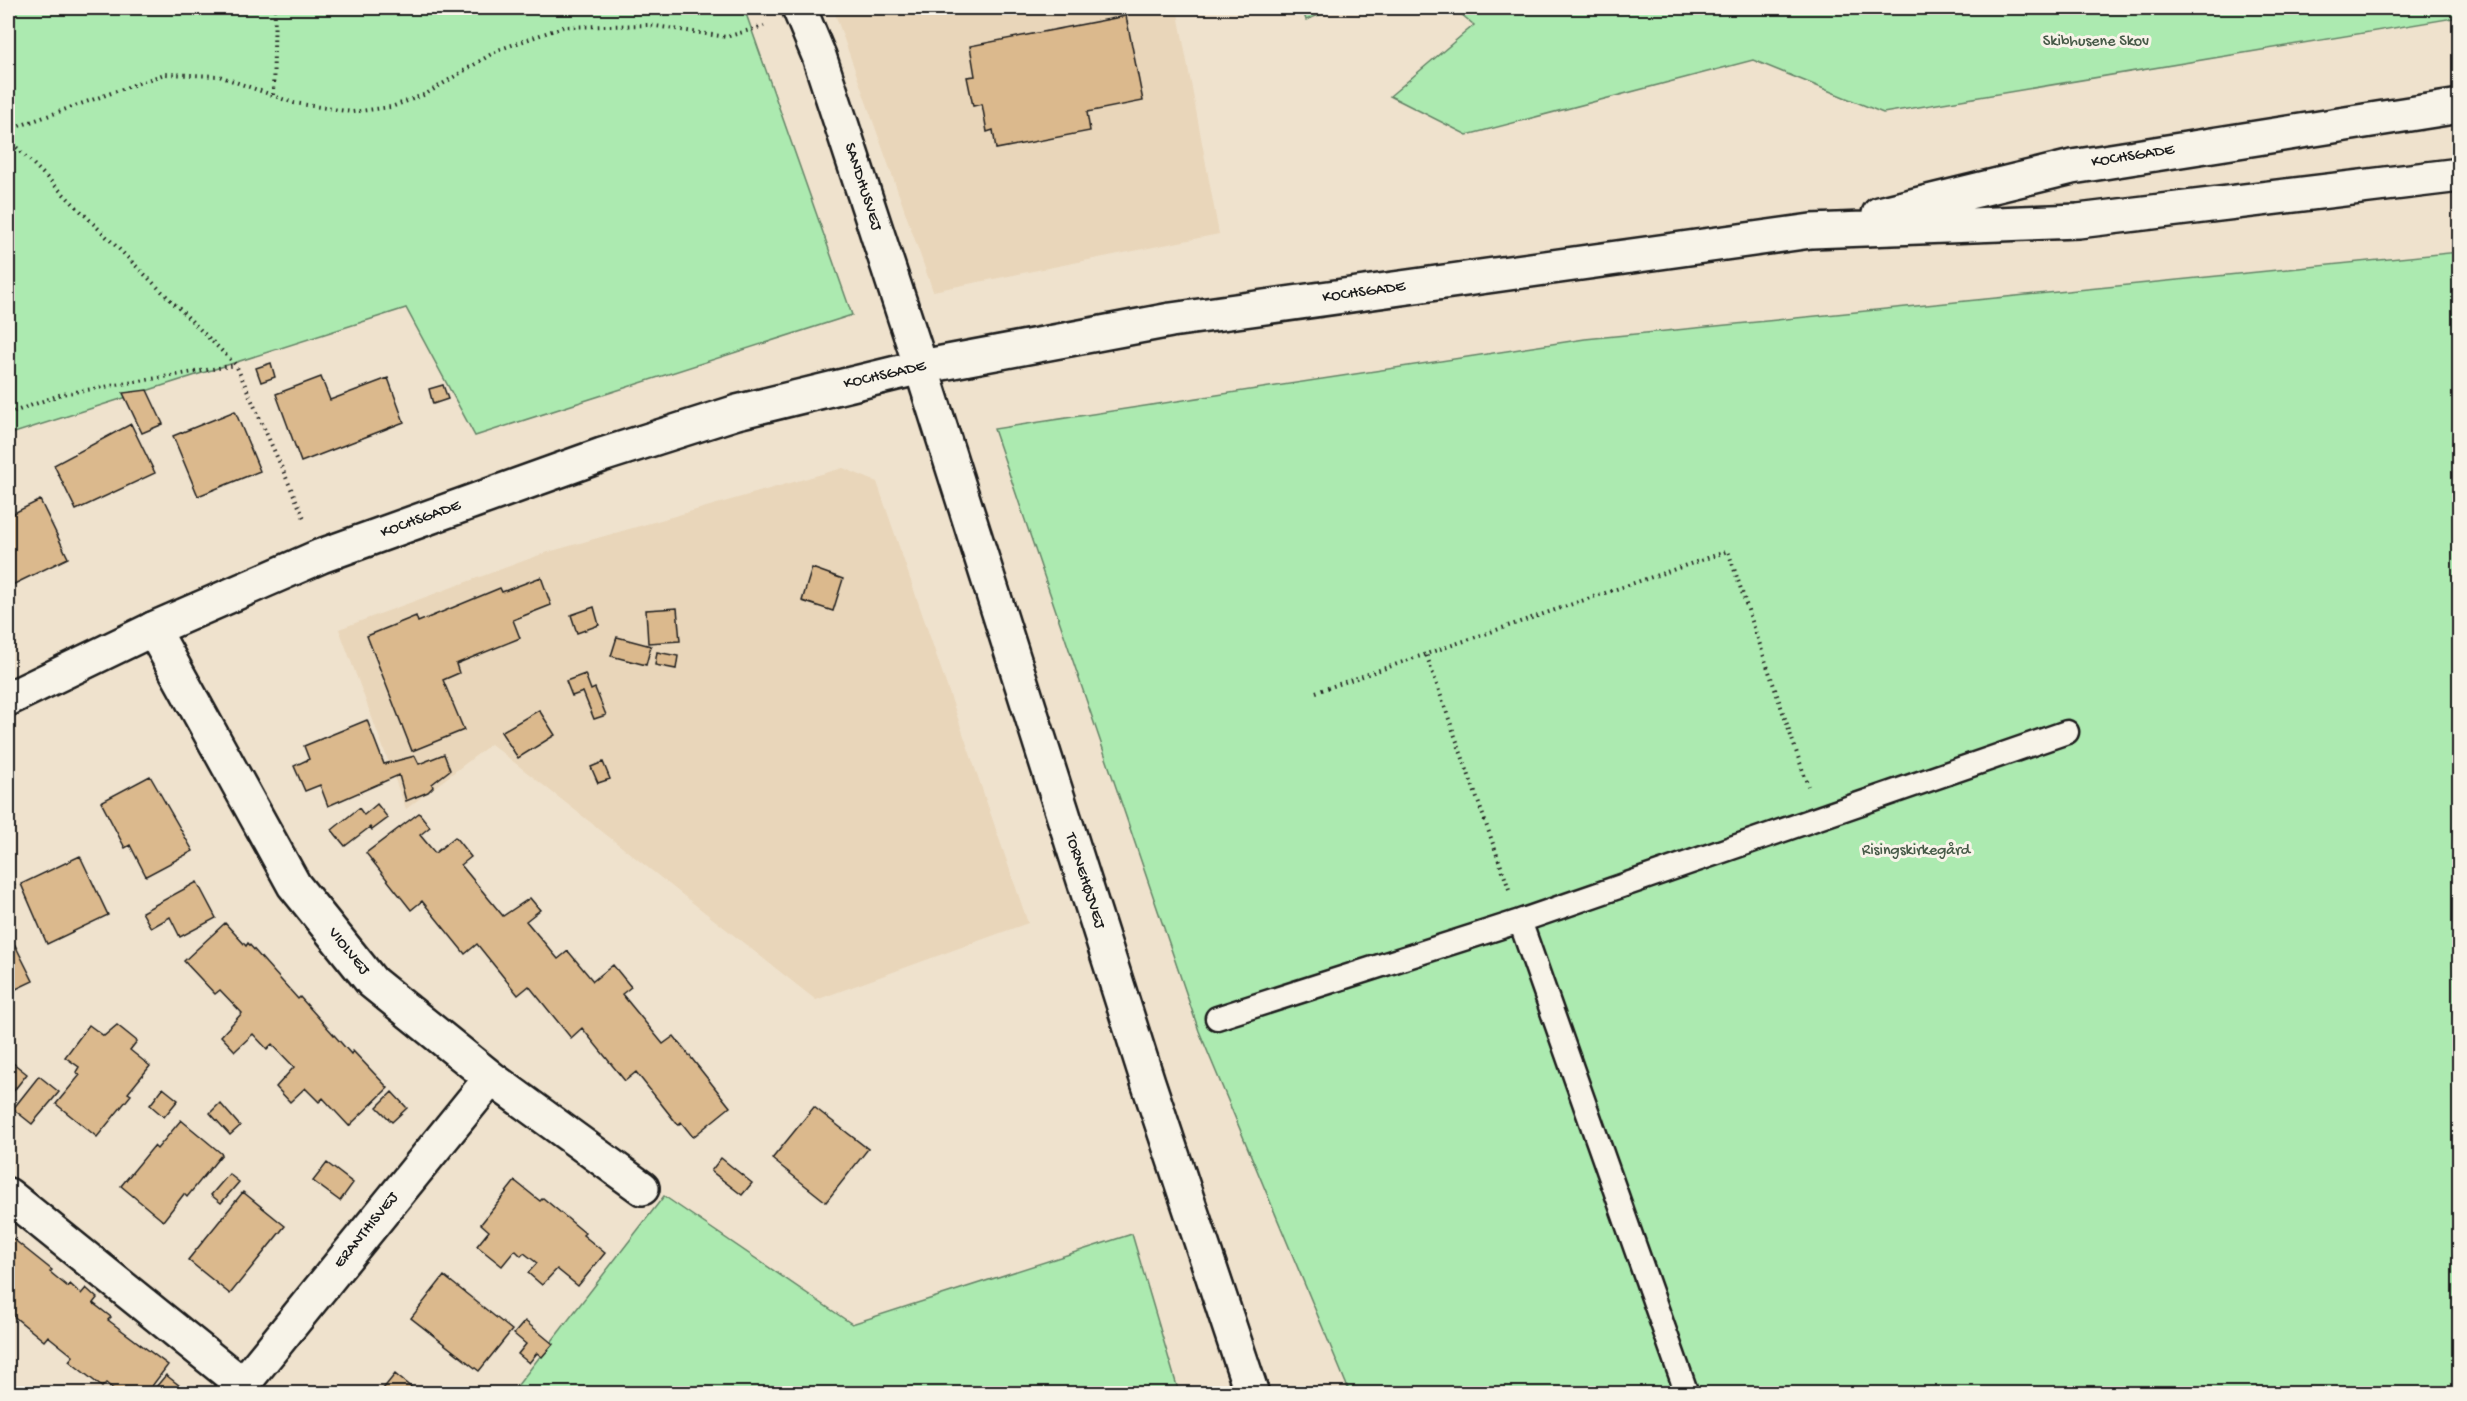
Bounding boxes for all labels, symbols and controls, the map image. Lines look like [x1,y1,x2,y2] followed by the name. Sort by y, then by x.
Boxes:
[2043,33,2149,52] park label: Skibhusene Skov
[839,141,886,235] street label: SANDHUSVEJ
[2090,141,2177,173] street label: KOCHSGADE
[1321,278,1408,308] street label: KOCHSGADE
[842,357,929,395] street label: KOCHSGADE
[378,496,464,543] street label: KOCHSGADE
[1059,830,1109,933] street label: TORNEHØJVEJ
[1862,842,1972,861] park label: Risingskirkegård
[322,924,374,981] street label: VIOLVEJ
[331,1188,404,1273] street label: ERANTHISVEJ

